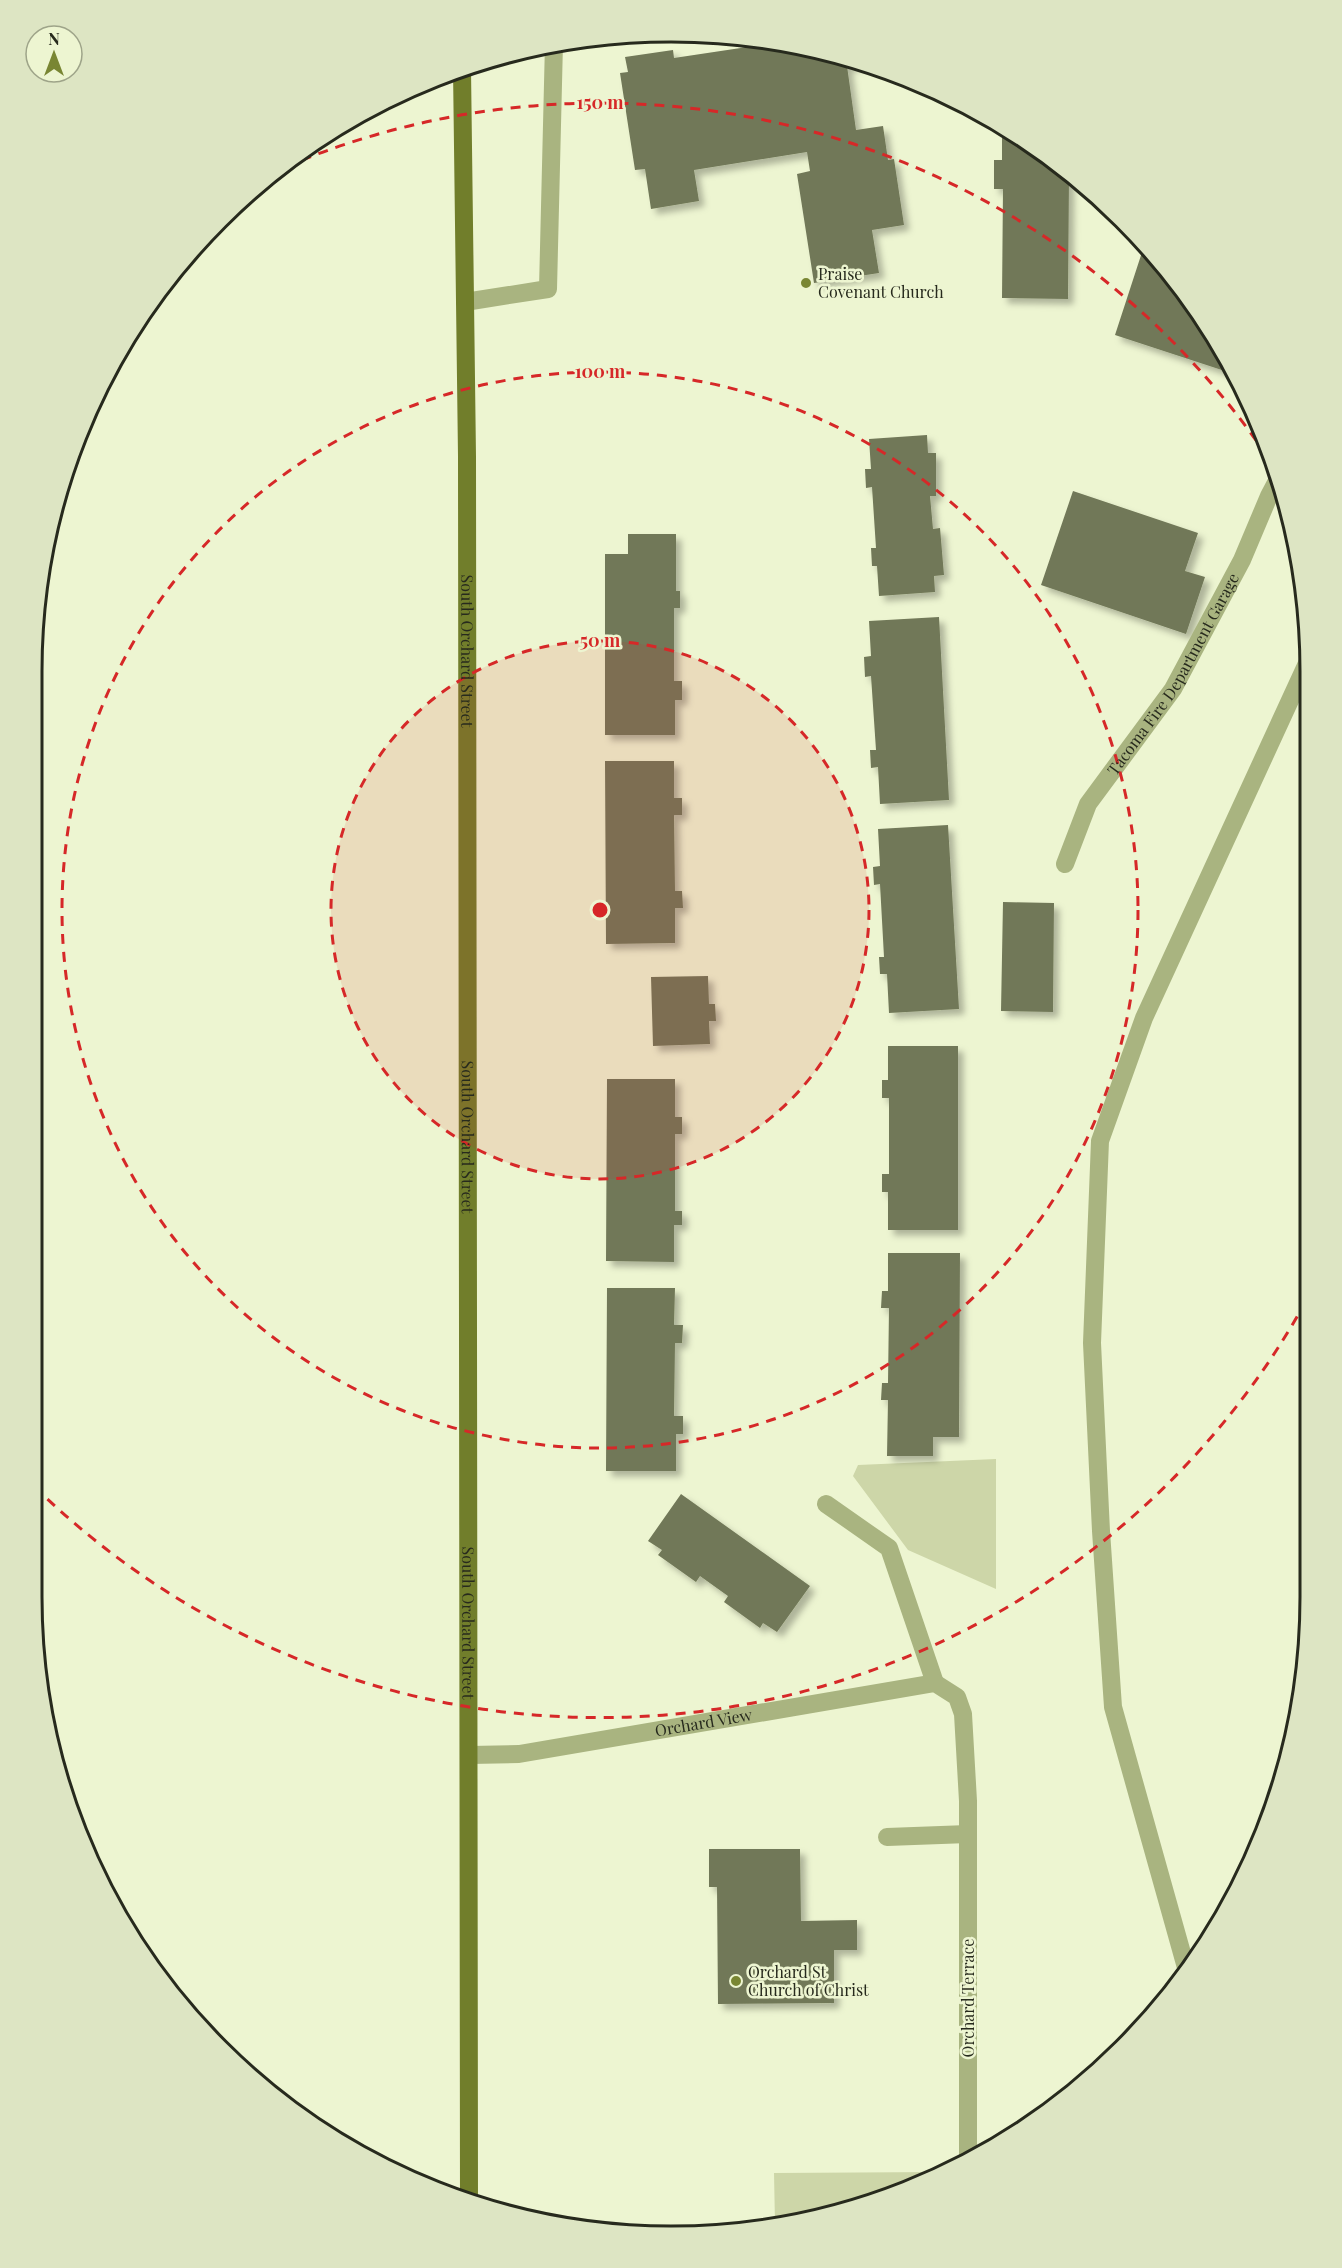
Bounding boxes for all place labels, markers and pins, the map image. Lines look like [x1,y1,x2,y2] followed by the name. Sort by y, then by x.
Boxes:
[818,263,944,302] place label: Praise Covenant Church
[799,276,813,290] marker: Praise Covenant Church
[590,900,610,920] centre of rings
[748,1961,869,2000] place label: Orchard St Church of Christ
[729,1974,743,1988] marker: Orchard St Church of Christ

